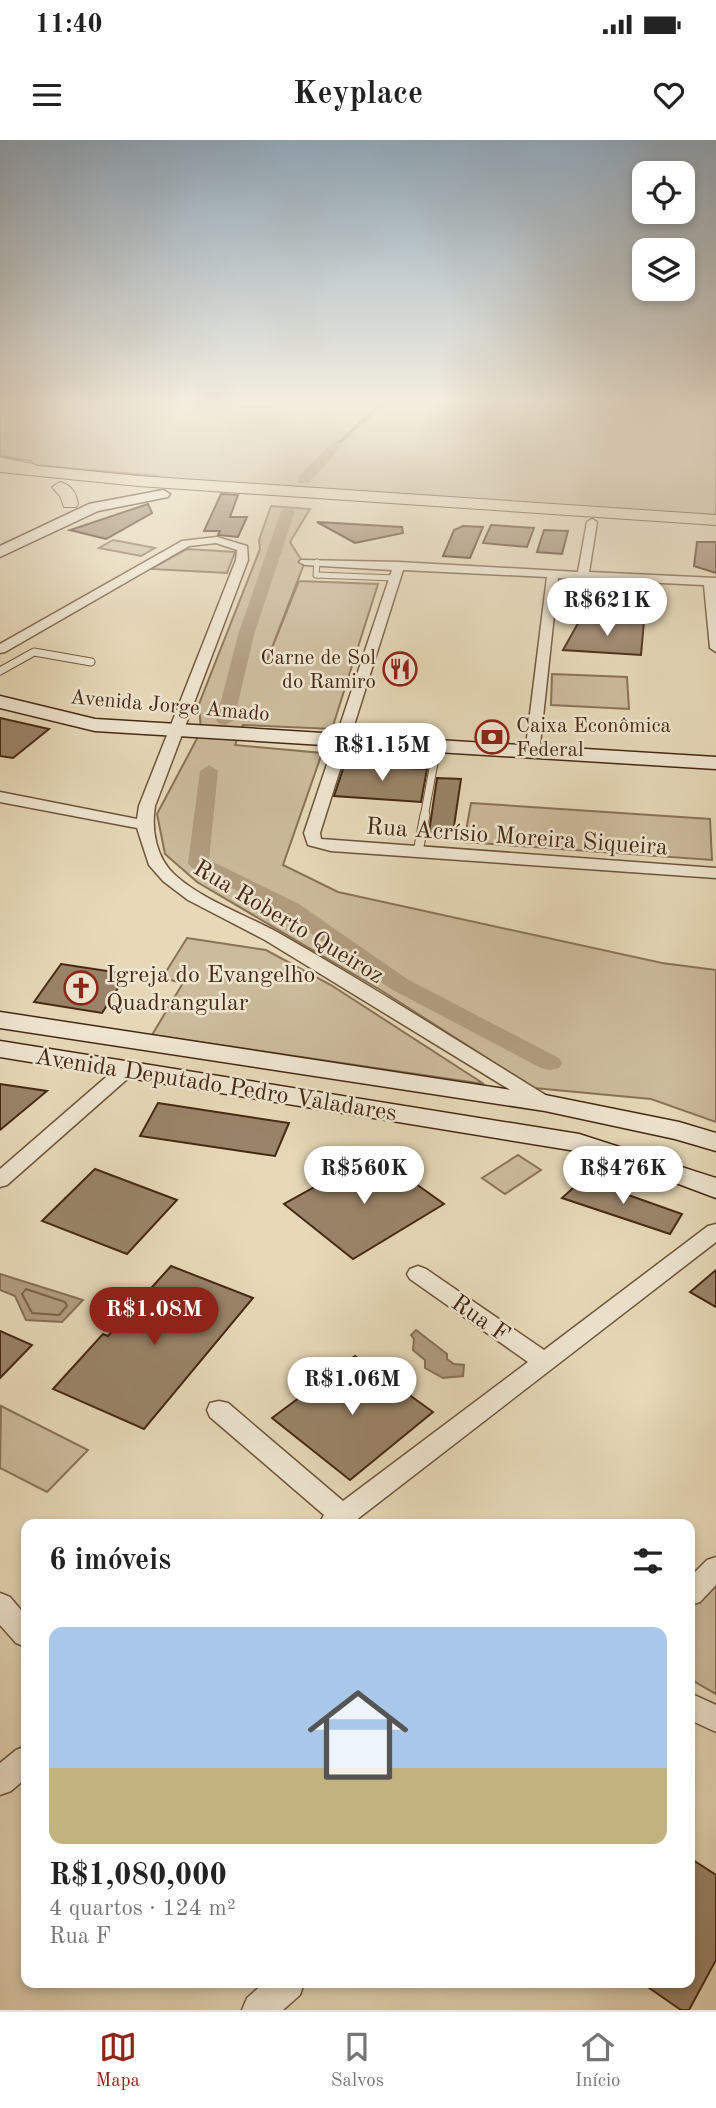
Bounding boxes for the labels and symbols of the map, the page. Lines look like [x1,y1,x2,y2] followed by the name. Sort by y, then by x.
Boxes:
[550,578,664,638] pin: R$621K
[260,648,376,693] place label: Carne de Sol do Ramiro
[381,650,419,688] restaurant icon: Carne de Sol do Ramiro
[69,687,271,726] street label: Avenida Jorge Amado
[516,716,671,761] place label: Caixa Econômica Federal
[473,718,511,756] bank icon: Caixa Econômica Federal
[317,724,447,783] pin: R$1.15M
[365,815,669,861] street label: Rua Acrísio Moreira Siqueira
[189,856,387,989] street label: Rua Roberto Queiroz
[106,964,315,1016] place label: Igreja do Evangelho Quadrangular
[62,969,100,1007] church icon: Igreja do Evangelho Quadrangular
[33,1045,398,1126] street label: Avenida Deputado Pedro Valadares
[307,1146,421,1206] pin: R$560K
[566,1146,680,1206] pin: R$476K
[89,1288,219,1347] pin: R$1.08M
[446,1291,513,1348] street label: Rua F
[287,1358,417,1417] pin: R$1.06M

